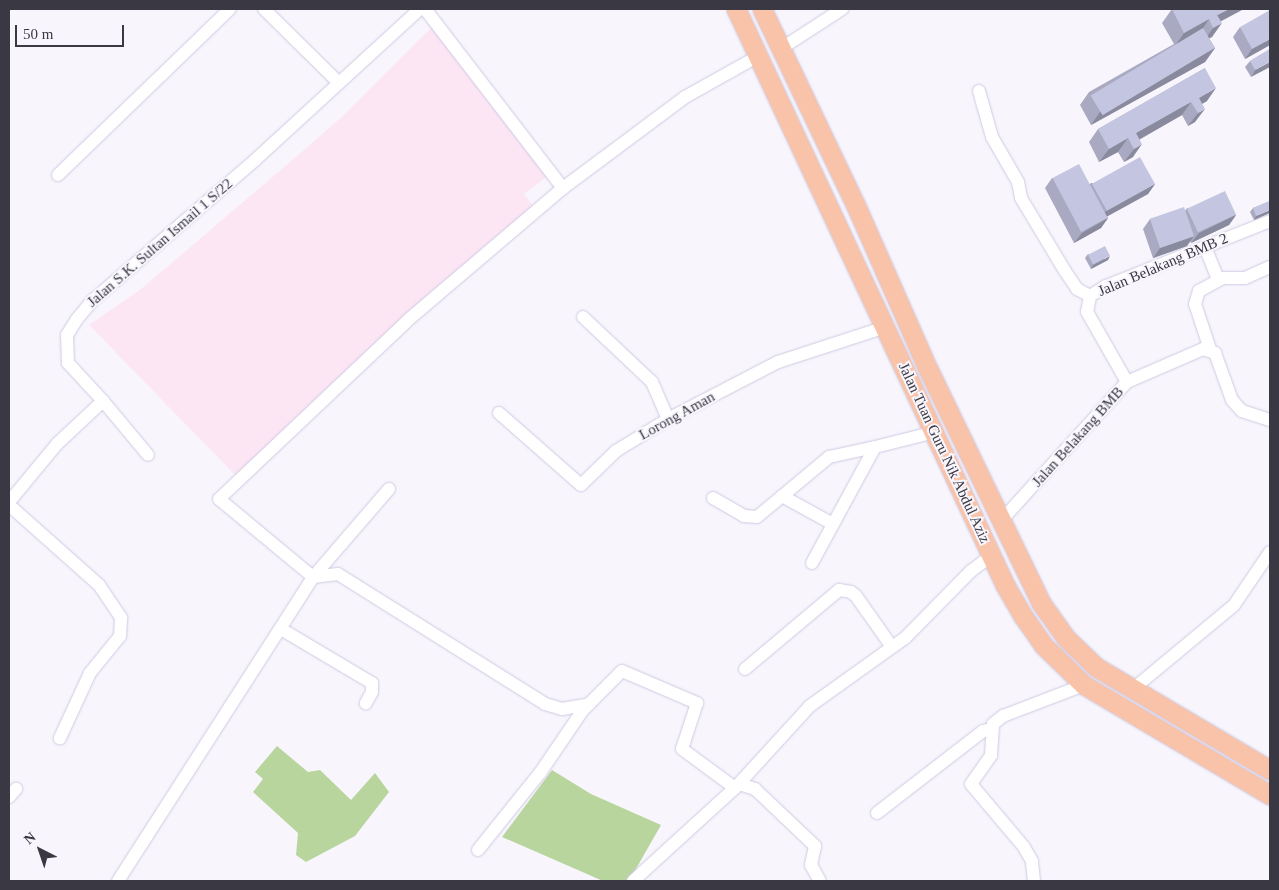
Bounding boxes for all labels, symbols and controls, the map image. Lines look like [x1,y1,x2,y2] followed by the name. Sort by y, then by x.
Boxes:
[18,15,126,47] scale bar
[23,26,53,42] text: 50 m
[83,175,237,311] street label: Jalan S.K. Sultan Ismail 1 S/22
[1095,229,1231,301] street label: Jalan Belakang BMB 2
[894,359,994,547] street label: Jalan Tuan Guru Nik Abdul Aziz
[1028,383,1128,491] street label: Jalan Belakang BMB
[636,388,718,444] street label: Lorong Aman
[15,825,65,875] north arrow
[21,829,39,847] text: N

